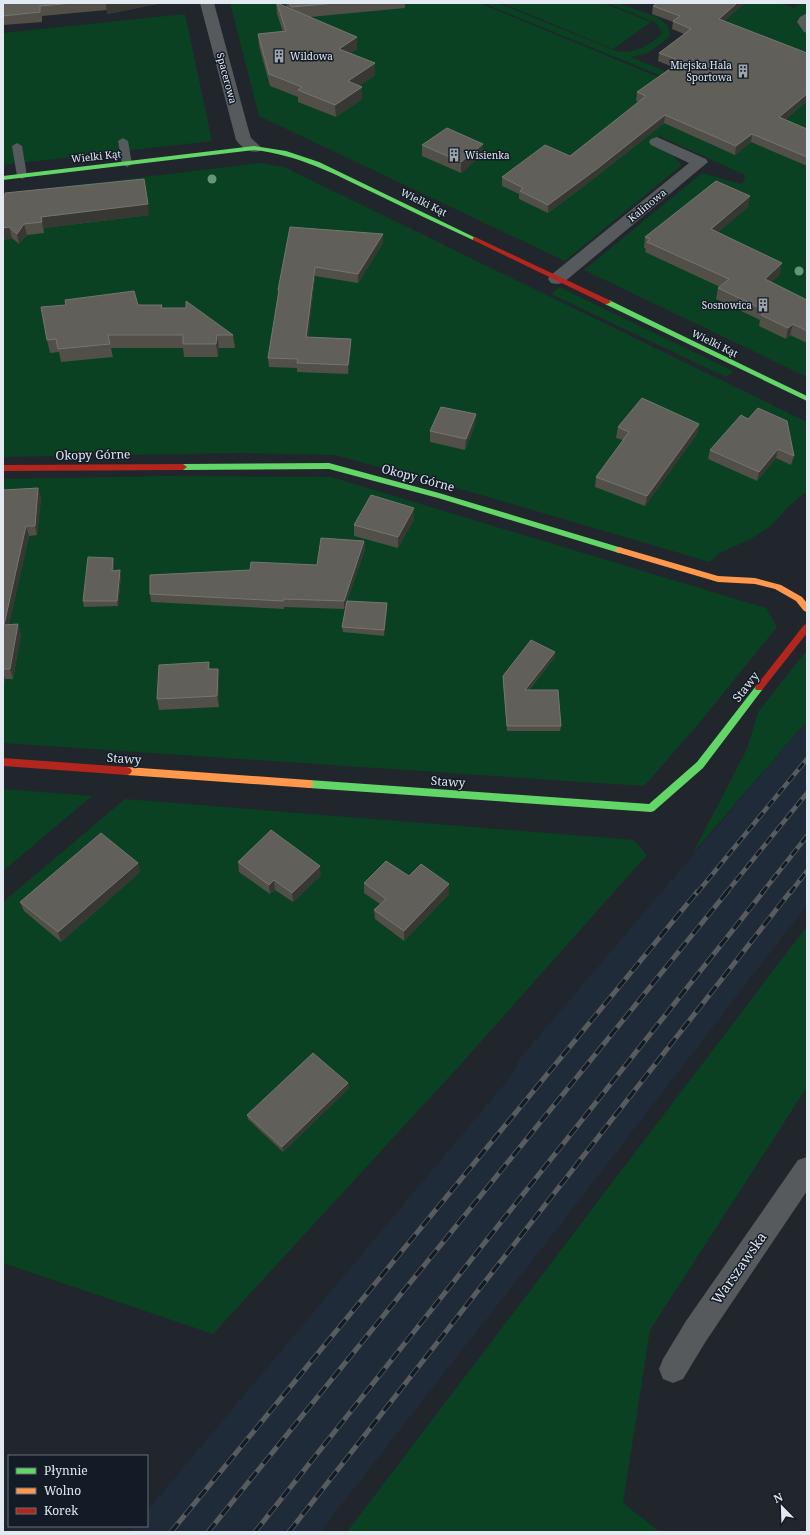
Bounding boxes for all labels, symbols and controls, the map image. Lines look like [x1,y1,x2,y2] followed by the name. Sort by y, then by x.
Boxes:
[271,48,287,64] building icon: Wildowa
[290,49,333,63] place label: Wildowa
[213,51,241,105] street label: Spacerowa
[670,58,732,84] place label: Miejska Hala Sportowa
[735,63,751,79] building icon: Miejska Hala Sportowa
[70,146,122,166] street label: Wielki Kąt
[446,147,462,163] building icon: Wisienka
[465,148,510,162] place label: Wisienka
[398,185,450,219] street label: Wielki Kąt
[625,185,669,225] street label: Kalinowa
[755,297,771,313] building icon: Sosnowica
[702,298,752,312] place label: Sosnowica
[689,326,741,360] street label: Wielki Kąt
[55,445,131,464] street label: Okopy Górne
[380,460,457,495] street label: Okopy Górne
[728,668,763,706] street label: Stawy
[106,749,142,768] street label: Stawy
[430,772,466,791] street label: Stawy
[707,1228,771,1308] street label: Warszawska
[8,1455,148,1527] legend
[44,1462,88,1479] text: Płynnie
[44,1482,81,1499] text: Wolno
[762,1487,802,1527] north arrow
[771,1489,785,1506] text: N
[44,1502,79,1519] text: Korek

